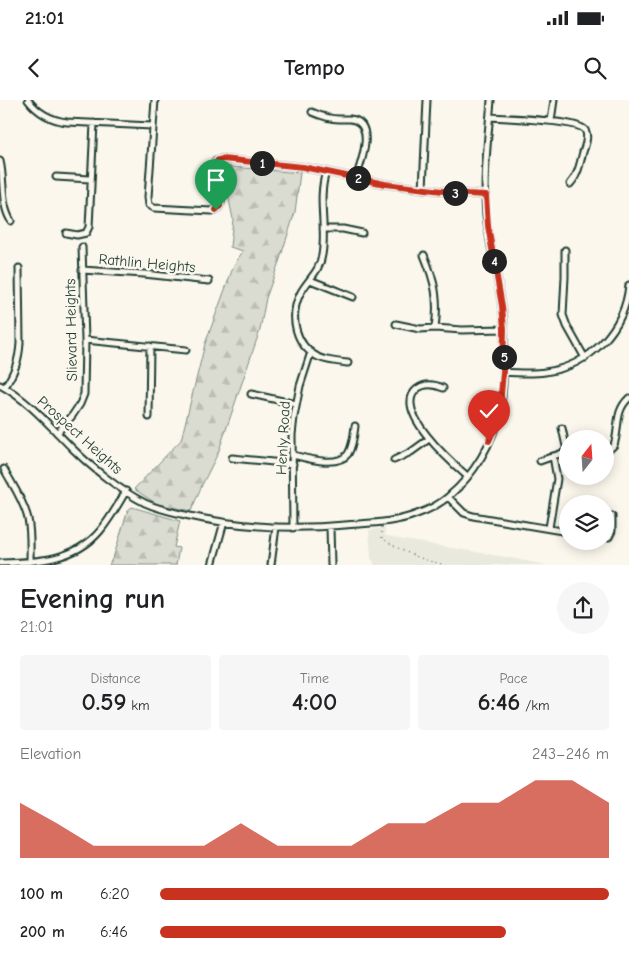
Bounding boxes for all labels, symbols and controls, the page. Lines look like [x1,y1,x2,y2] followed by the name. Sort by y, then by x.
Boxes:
[25,7,64,29] text: 21:01
[20,54,48,82] icon: back
[581,54,609,82] icon: search
[284,55,345,81] text: Tempo
[250,150,274,176] pin: 1
[260,155,265,172] text: 1
[195,159,237,210] pin
[202,166,230,194] icon: arrive
[346,166,370,190] pin: 2
[355,170,362,187] text: 2
[442,180,468,206] pin: 3
[452,185,459,202] text: 3
[482,248,506,274] pin: 4
[98,250,196,276] street label: Rathlin Heights
[491,253,498,270] text: 4
[61,278,81,382] street label: Slievard Heights
[492,344,516,370] pin: 5
[501,349,508,366] text: 5
[468,390,510,441] pin
[34,392,126,478] street label: Prospect Heights
[475,397,503,425] icon: check
[272,401,294,475] street label: Henly Road
[559,430,614,485] north arrow
[559,430,614,550] map controls
[559,495,614,550] button: layers
[557,582,609,634] button: share
[20,583,165,615] text: Evening run
[20,618,54,636] text: 21:01
[90,670,141,687] text: Distance
[300,670,329,687] text: Time
[499,670,528,687] text: Pace
[81,687,127,716] text: 0.59
[292,687,337,716] text: 4:00
[477,687,520,716] text: 6:46
[127,697,150,714] text: km
[520,697,550,714] text: /km
[20,745,81,763] text: Elevation
[532,745,609,763] text: 243–246 m
[20,885,63,903] text: 100 m
[100,885,130,903] text: 6:20
[20,923,65,941] text: 200 m
[100,923,128,941] text: 6:46

